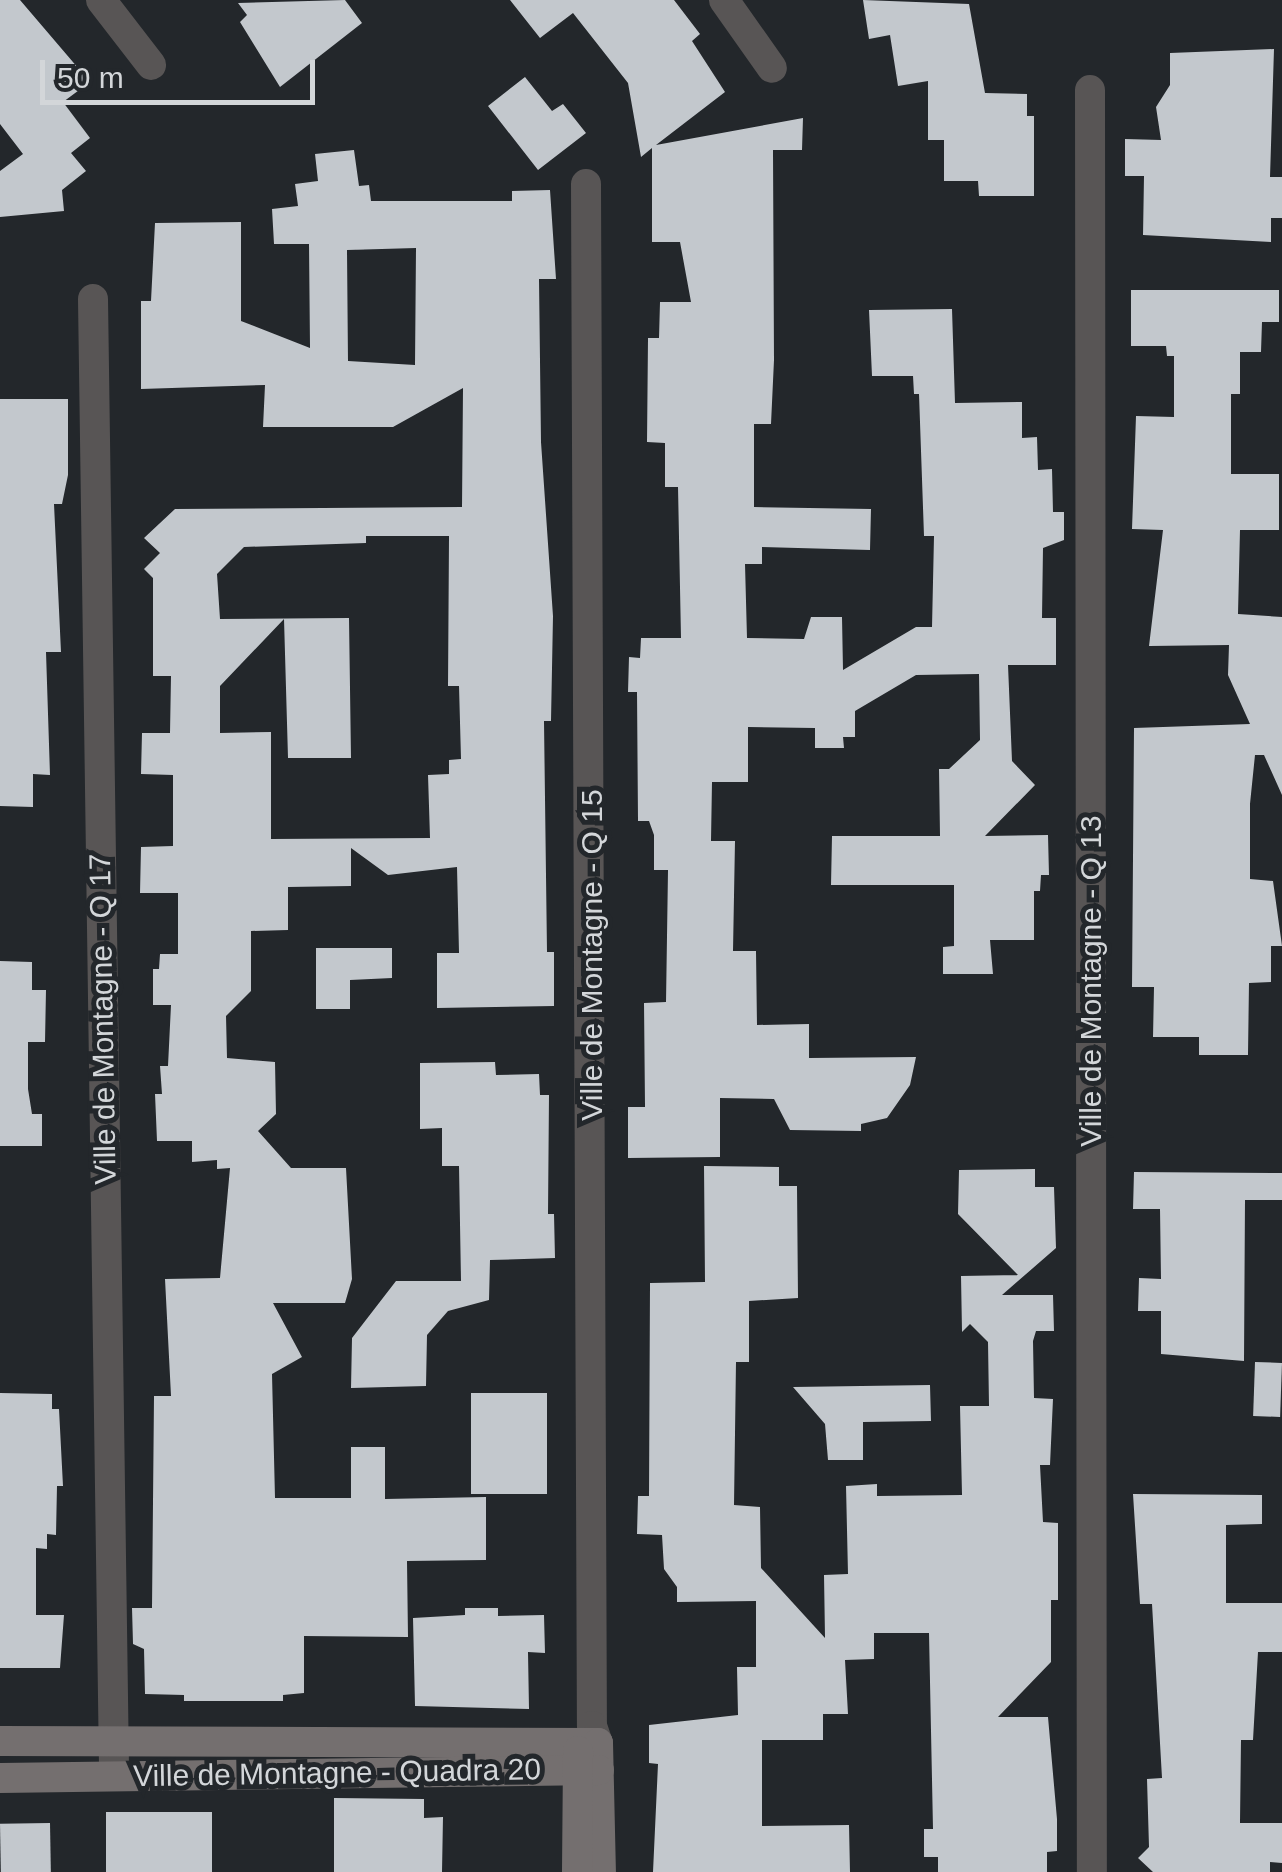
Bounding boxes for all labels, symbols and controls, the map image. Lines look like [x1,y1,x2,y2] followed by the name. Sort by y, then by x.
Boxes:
[45,40,320,102] scale bar
[57,61,124,94] text: 50 m
[574,789,610,1121] street label: Ville de Montagne - Q 15
[1073,815,1109,1147] street label: Ville de Montagne - Q 13
[82,853,124,1185] street label: Ville de Montagne - Q 17
[133,1751,541,1795] street label: Ville de Montagne - Quadra 20

